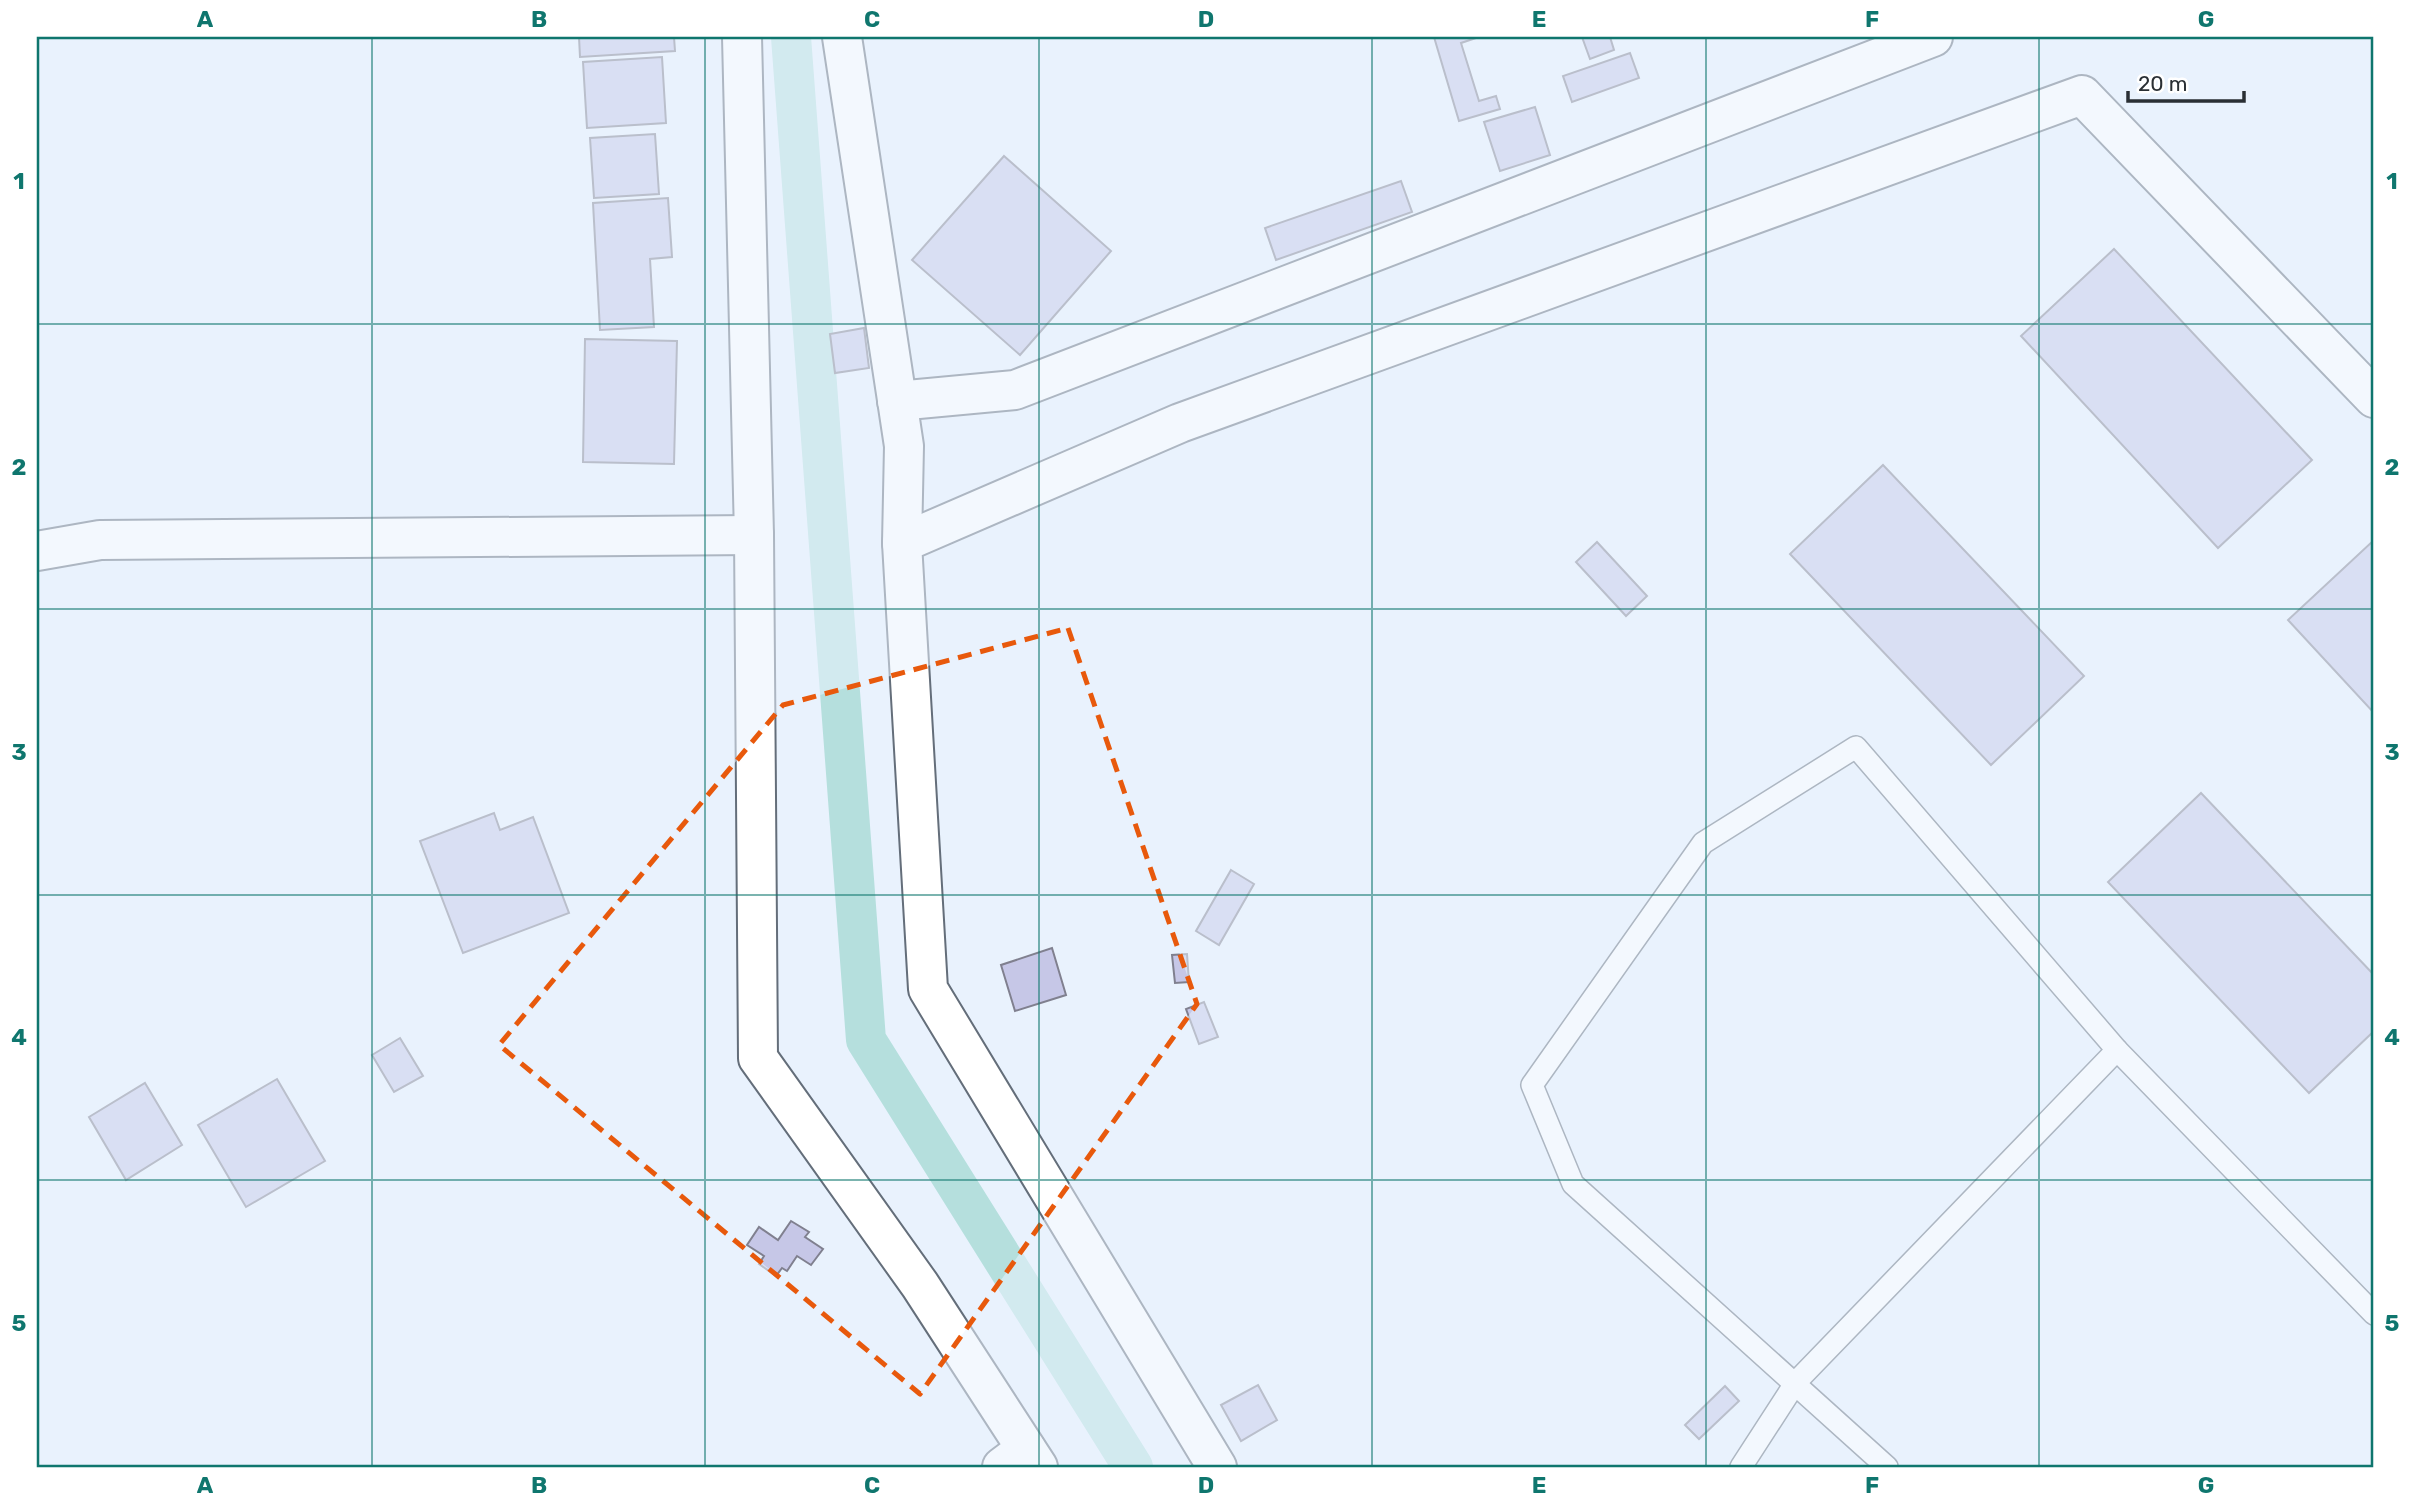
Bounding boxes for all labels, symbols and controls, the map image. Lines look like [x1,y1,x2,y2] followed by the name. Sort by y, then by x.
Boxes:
[197,5,214,33] text: A
[531,5,547,33] text: B
[864,5,880,33] text: C
[1198,5,1214,33] text: D
[1532,5,1546,33] text: E
[1865,5,1879,33] text: F
[2198,5,2214,33] text: G
[2128,60,2243,104] scale bar
[2138,71,2187,96] text: 20 m
[13,167,25,195] text: 1
[2386,167,2398,195] text: 1
[12,453,26,481] text: 2
[2385,453,2399,481] text: 2
[11,738,27,766] text: 3
[2384,738,2400,766] text: 3
[11,1023,27,1051] text: 4
[2384,1023,2400,1051] text: 4
[12,1309,27,1337] text: 5
[2385,1309,2400,1337] text: 5
[197,1471,214,1499] text: A
[531,1471,547,1499] text: B
[864,1471,880,1499] text: C
[1198,1471,1214,1499] text: D
[1532,1471,1546,1499] text: E
[1865,1471,1879,1499] text: F
[2198,1471,2214,1499] text: G

